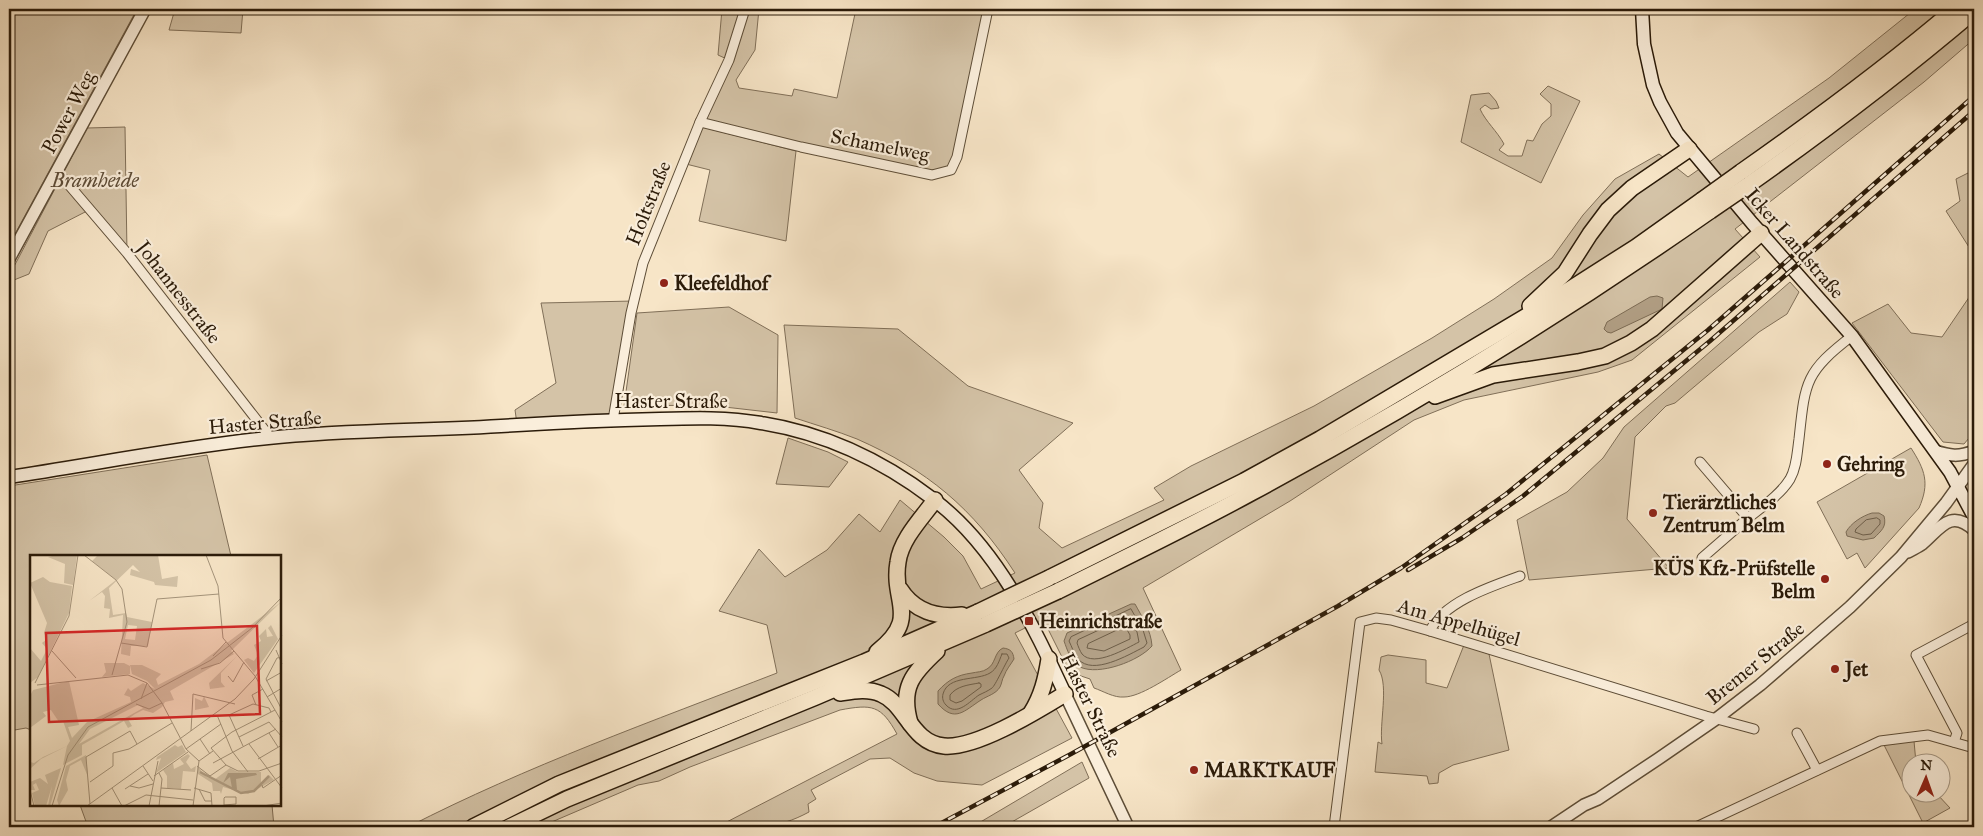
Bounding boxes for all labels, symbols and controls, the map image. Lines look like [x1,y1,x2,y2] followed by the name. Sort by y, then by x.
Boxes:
[36,66,101,158] street label: Power Weg
[828,124,932,167] street label: Schamelweg
[620,157,676,249] street label: Holtstraße
[50,168,139,192] park label: Bramheide
[1740,183,1850,303] street label: Icker Landstraße
[129,234,227,349] street label: Johannesstraße
[674,271,772,295] place label: Kleefeldhof
[658,277,670,289] marker: Kleefeldhof
[614,389,728,413] street label: Haster Straße
[207,405,323,439] street label: Haster Straße
[1837,452,1905,477] place label: Gehring
[1821,458,1833,470] marker: Gehring
[1662,490,1785,537] place label: Tierärztliches Zentrum Belm
[1647,507,1659,519] marker: Tierärztliches Zentrum Belm
[30,555,281,806] inset map
[1653,555,1816,603] place label: KÜS Kfz-Prüfstelle Belm
[1819,573,1831,585] marker: KÜS Kfz-Prüfstelle Belm
[1394,593,1524,652] street label: Am Appelhügel
[1039,609,1163,633] place label: Heinrichstraße
[1023,615,1035,627] marker: Heinrichstraße
[1701,616,1809,710] street label: Bremer Straße
[1055,649,1127,761] street label: Haster Straße
[1842,657,1869,683] place label: Jet
[1829,663,1841,675] marker: Jet
[1900,754,1950,804] north arrow
[1920,757,1933,774] text: N
[1204,758,1336,782] place label: MARKTKAUF
[1188,764,1200,776] marker: MARKTKAUF

